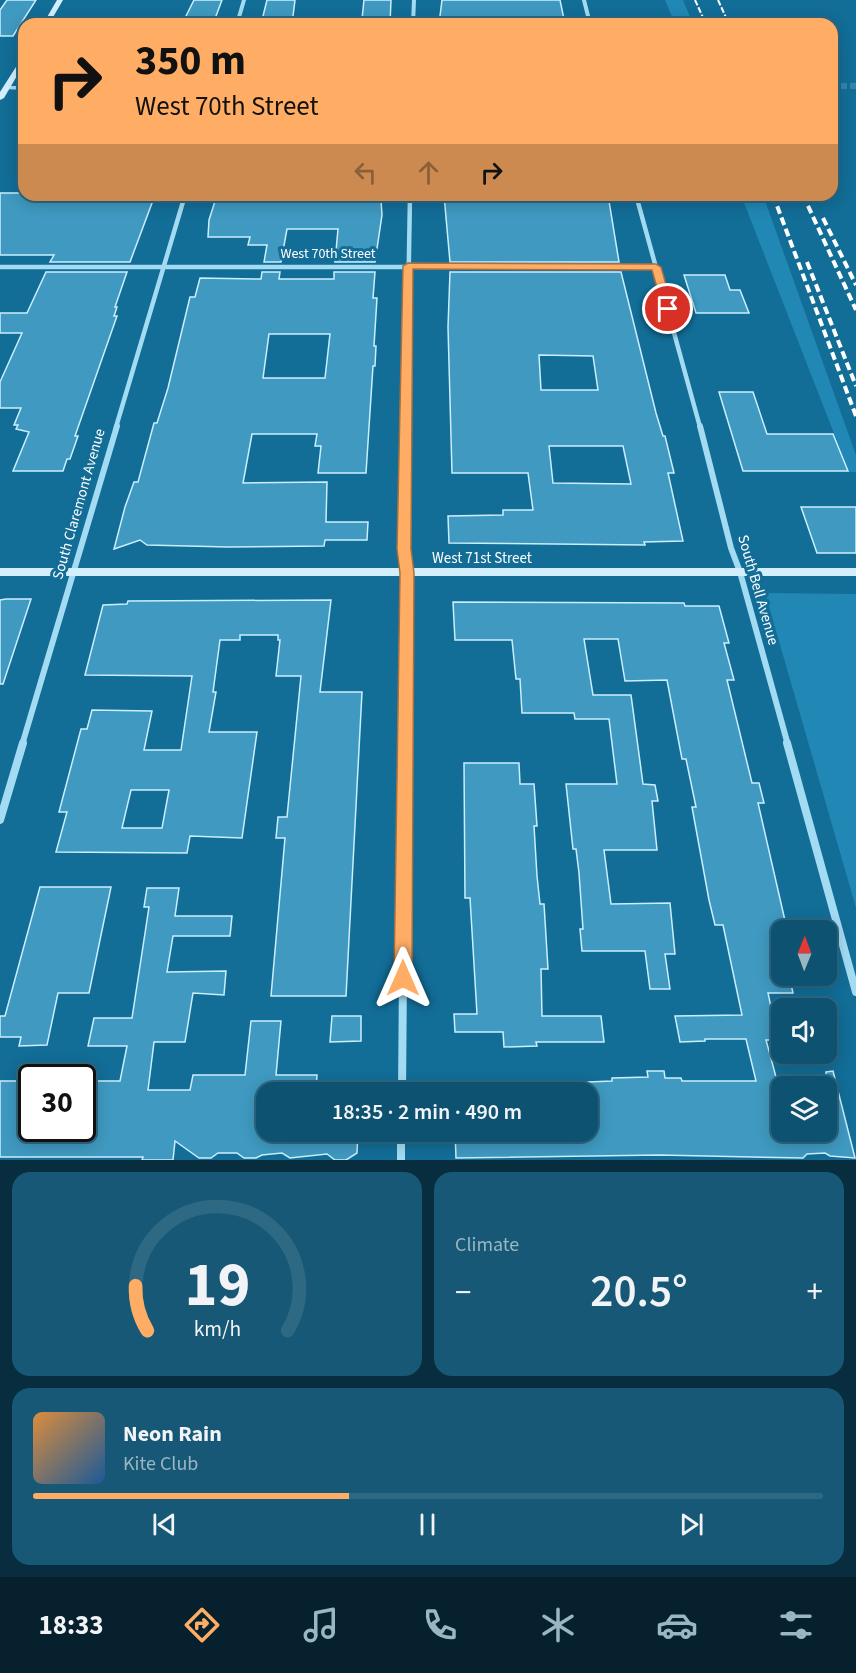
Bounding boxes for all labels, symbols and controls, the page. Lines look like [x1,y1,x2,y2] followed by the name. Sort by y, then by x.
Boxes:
[135,31,246,91] text: 350 m
[36,42,114,120] icon: right
[135,87,319,126] text: West 70th Street
[349,156,382,189] icon: left
[412,156,445,189] icon: ahead
[475,156,508,189] icon: right
[280,244,376,264] street label: West 70th Street
[642,283,693,334] pin
[651,292,684,325] icon: arrive
[47,426,111,582] street label: South Claremont Avenue
[732,532,784,648] street label: South Bell Avenue
[432,548,532,569] street label: West 71st Street
[771,920,837,986] north arrow
[771,920,837,1142] map controls
[371,946,435,1010] position arrow
[771,998,837,1064] button: sound
[18,1064,96,1142] speed limit sign: 30
[771,1076,837,1142] button: layers
[332,1096,522,1128] text: 18:35 · 2 min · 490 m
[455,1231,519,1259] text: Climate
[184,1241,250,1330] text: 19
[590,1260,688,1324] text: 20.5°
[455,1269,471,1316] text: −
[807,1269,823,1316] text: +
[193,1314,241,1345] text: km/h
[123,1418,222,1450] text: Neon Rain
[123,1450,198,1478] text: Kite Club
[148,1508,181,1541] icon: previous
[411,1508,444,1541] icon: pause
[675,1508,708,1541] icon: next
[181,1604,223,1646] icon: directions
[300,1604,342,1646] icon: music
[419,1604,461,1646] icon: phone
[537,1604,579,1646] icon: climate
[656,1604,698,1646] icon: car
[775,1604,817,1646] icon: filters
[38,1606,104,1645] text: 18:33

